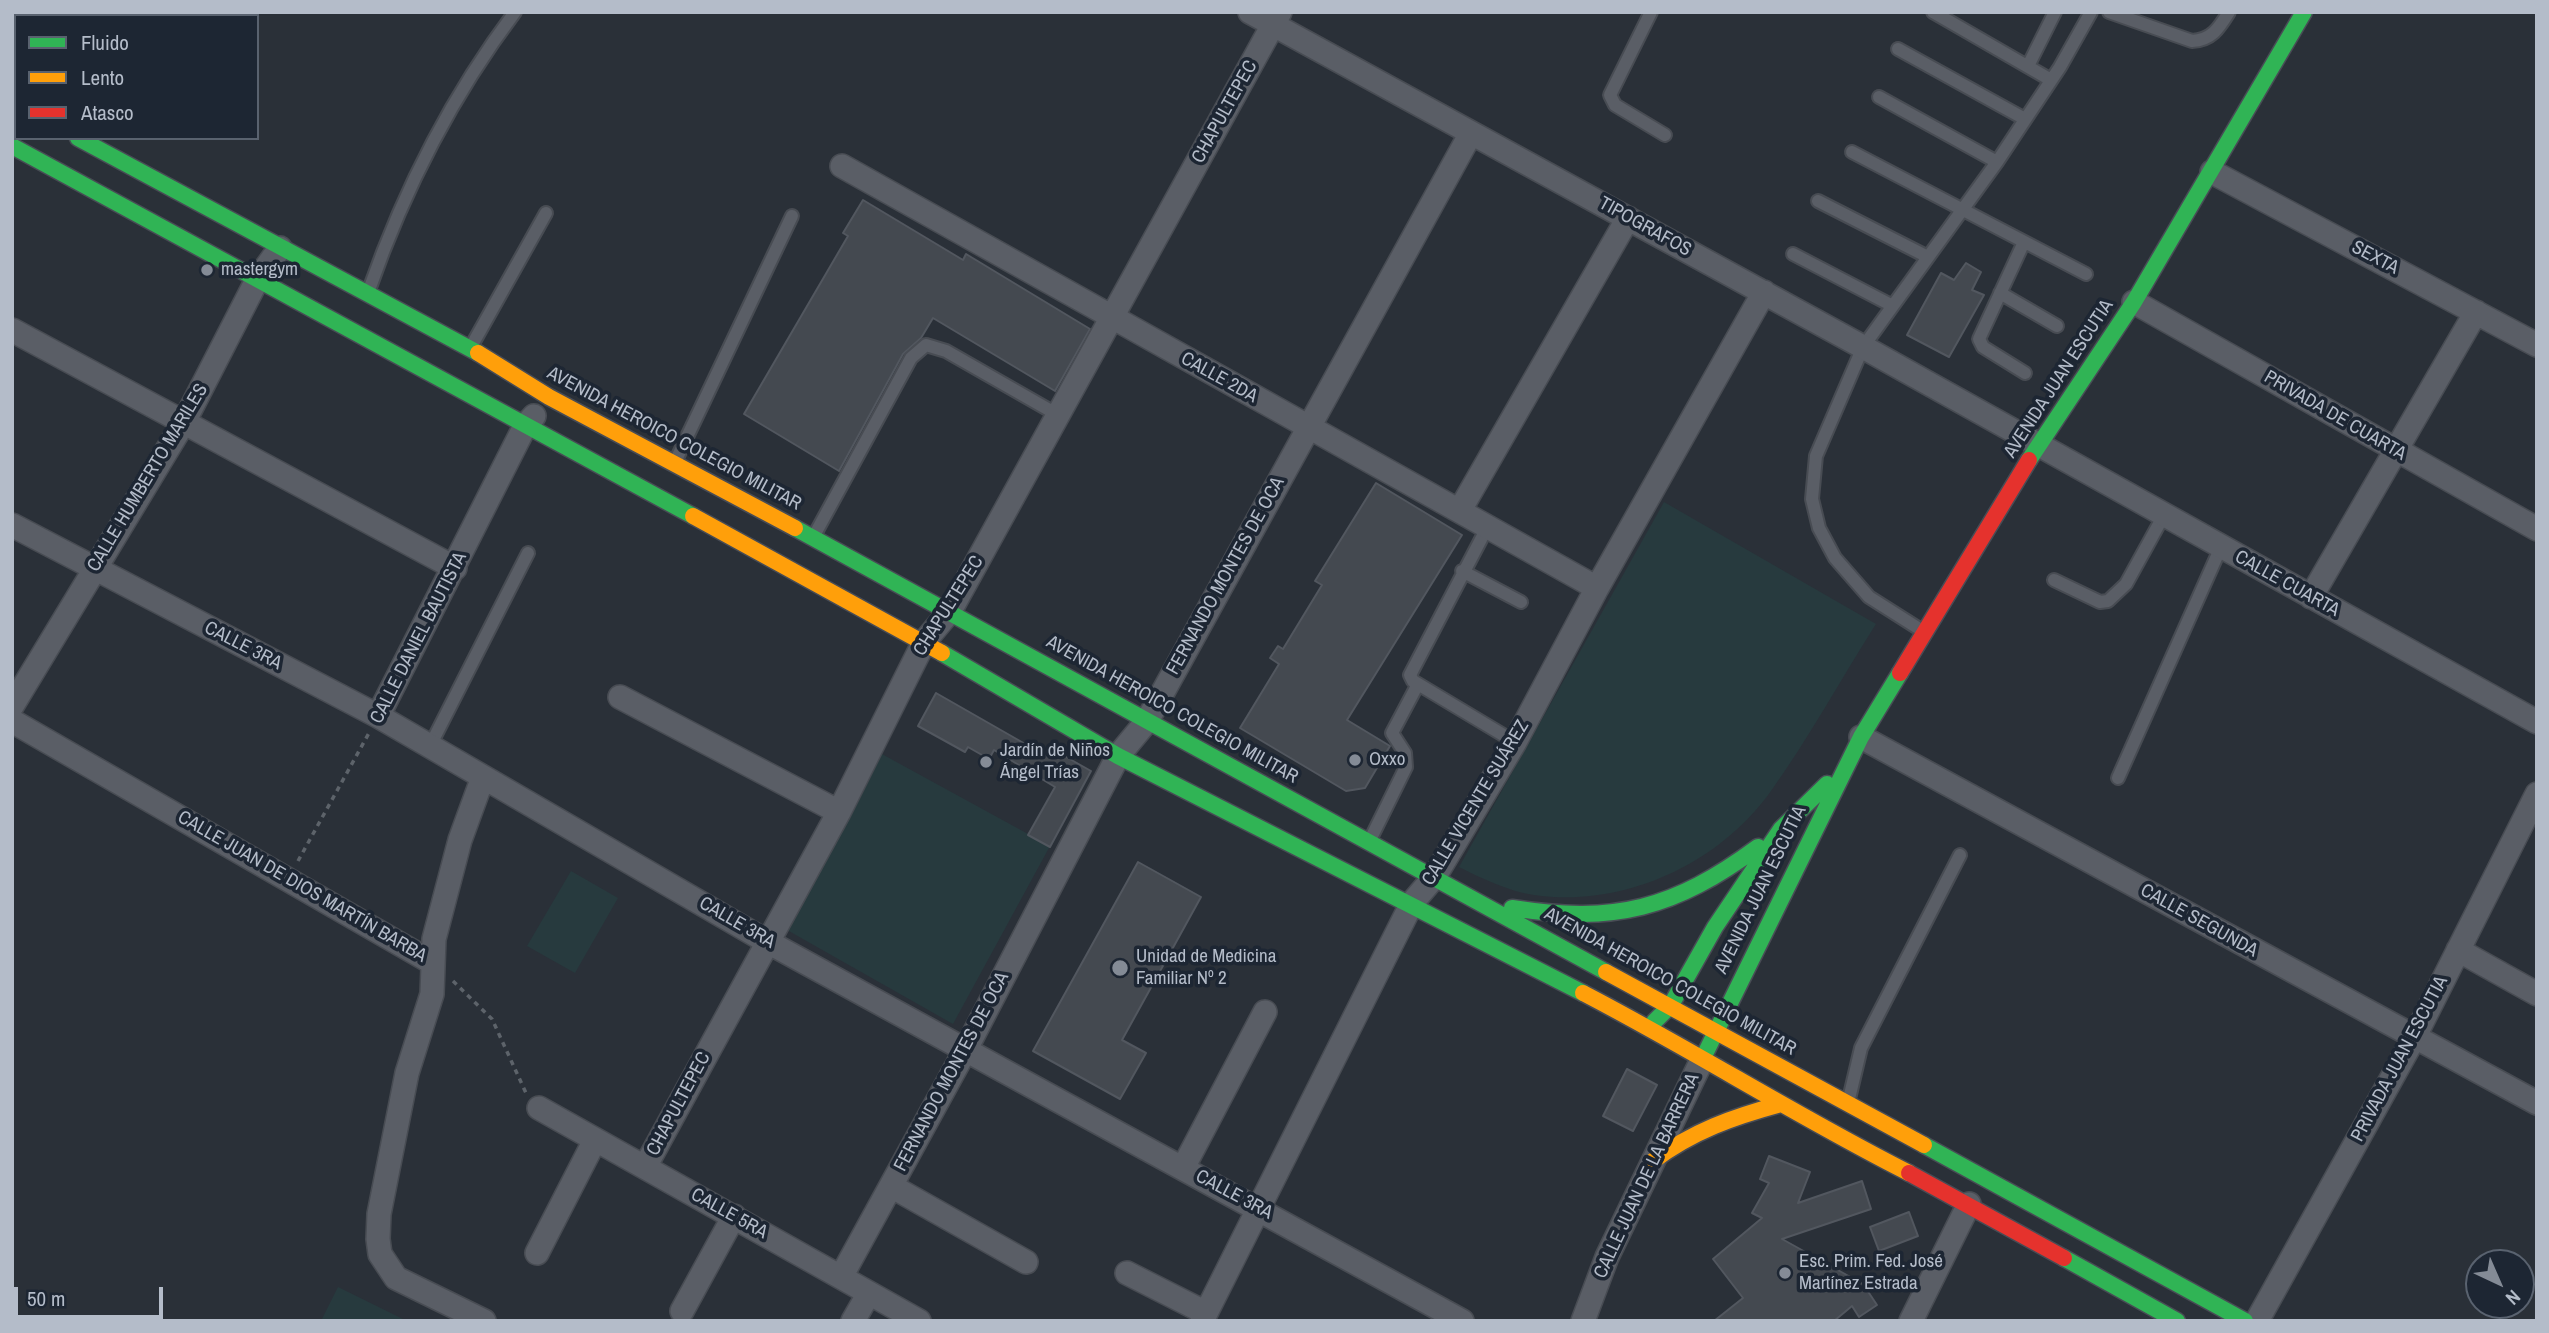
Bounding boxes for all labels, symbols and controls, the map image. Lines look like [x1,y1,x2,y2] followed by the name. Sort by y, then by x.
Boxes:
[14,14,259,140] legend
[81,28,129,57] text: Fluido
[1187,57,1263,167] street label: CHAPULTEPEC
[81,63,124,92] text: Lento
[81,98,134,127] text: Atasco
[1595,192,1695,262] street label: TIPOGRAFOS
[2348,236,2402,280] street label: SEXTA
[221,259,298,281] place label: mastergym
[199,262,215,278] marker: mastergym
[1999,296,2119,462] street label: AVENIDA JUAN ESCUTIA
[1177,348,1261,408] street label: CALLE 2DA
[543,362,805,516] street label: AVENIDA HEROICO COLEGIO MILITAR
[2260,366,2410,466] street label: PRIVADA DE CUARTA
[83,380,213,576] street label: CALLE HUMBERTO MARILES
[1162,473,1290,679] street label: FERNANDO MONTES DE OCA
[2231,546,2343,622] street label: CALLE CUARTA
[366,548,472,728] street label: CALLE DANIEL BAUTISTA
[909,552,989,660] street label: CHAPULTEPEC
[200,617,286,675] street label: CALLE 3RA
[1042,631,1302,789] street label: AVENIDA HEROICO COLEGIO MILITAR
[1418,716,1534,890] street label: CALLE VICENTE SUÁREZ
[1000,740,1110,784] place label: Jardín de Niños Ángel Trías
[1369,749,1405,771] place label: Oxxo
[1347,752,1363,768] marker: Oxxo
[978,754,994,770] marker: Jardín de Niños Ángel Trías
[1710,802,1812,978] street label: AVENIDA JUAN ESCUTIA
[173,806,431,968] street label: CALLE JUAN DE DIOS MARTÍN BARBA
[2136,879,2262,963] street label: CALLE SEGUNDA
[695,892,779,954] street label: CALLE 3RA
[1540,903,1800,1061] street label: AVENIDA HEROICO COLEGIO MILITAR
[1136,946,1276,990] place label: Unidad de Medicina Familiar Nº 2
[1110,958,1130,978] marker: Unidad de Medicina Familiar Nº 2
[890,968,1014,1176] street label: FERNANDO MONTES DE OCA
[2347,972,2453,1146] street label: PRIVADA JUAN ESCUTIA
[642,1048,716,1160] street label: CHAPULTEPEC
[1589,1070,1705,1282] street label: CALLE JUAN DE LA BARRERA
[1192,1165,1276,1225] street label: CALLE 3RA
[687,1184,771,1244] street label: CALLE 5RA
[2465,1249,2535,1319] north arrow
[1799,1251,1943,1295] place label: Esc. Prim. Fed. José Martínez Estrada
[1777,1265,1793,1281] marker: Esc. Prim. Fed. José Martínez Estrada
[18,1274,166,1318] scale bar
[27,1284,65,1313] text: 50 m
[2500,1284,2526,1311] text: N

